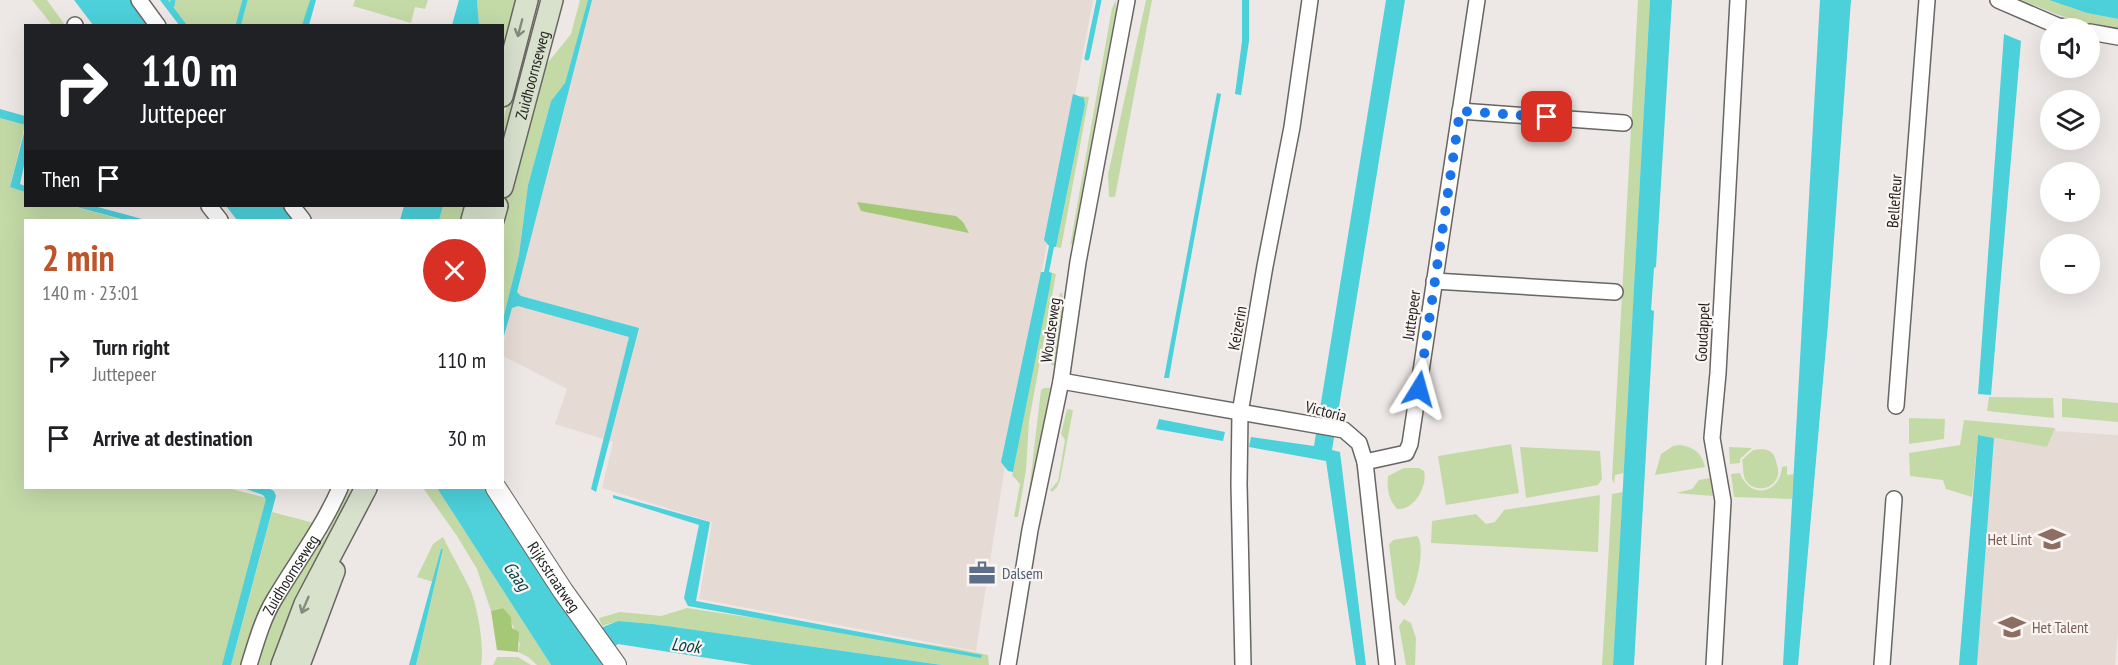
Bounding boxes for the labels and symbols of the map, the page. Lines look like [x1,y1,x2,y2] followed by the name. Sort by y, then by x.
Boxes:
[513,18,525,37] one-way arrow
[511,28,553,122] street label: Zuidhoornseweg
[1521,91,1572,142] pin
[1882,173,1906,228] street label: Bellefleur
[1397,288,1425,342] street label: Juttepeer
[1036,296,1064,364] street label: Woudseweg
[1690,302,1714,362] street label: Goudappel
[1223,304,1251,352] street label: Keizerin
[1387,357,1451,421] position arrow
[1302,396,1349,426] street label: Victoria
[2037,524,2067,554] school or university icon: Het Lint
[1987,529,2033,549] place label: Het Lint
[258,531,323,618] street label: Zuidhoornseweg
[523,538,585,616] street label: Rijksstraatweg
[499,557,536,596] water label: Gaag
[967,558,997,588] office icon: Dalsem
[1002,563,1043,583] place label: Dalsem
[299,595,310,614] one-way arrow
[1997,612,2027,642] school or university icon: Het Talent
[2032,617,2089,637] place label: Het Talent
[670,632,704,658] water label: Look

